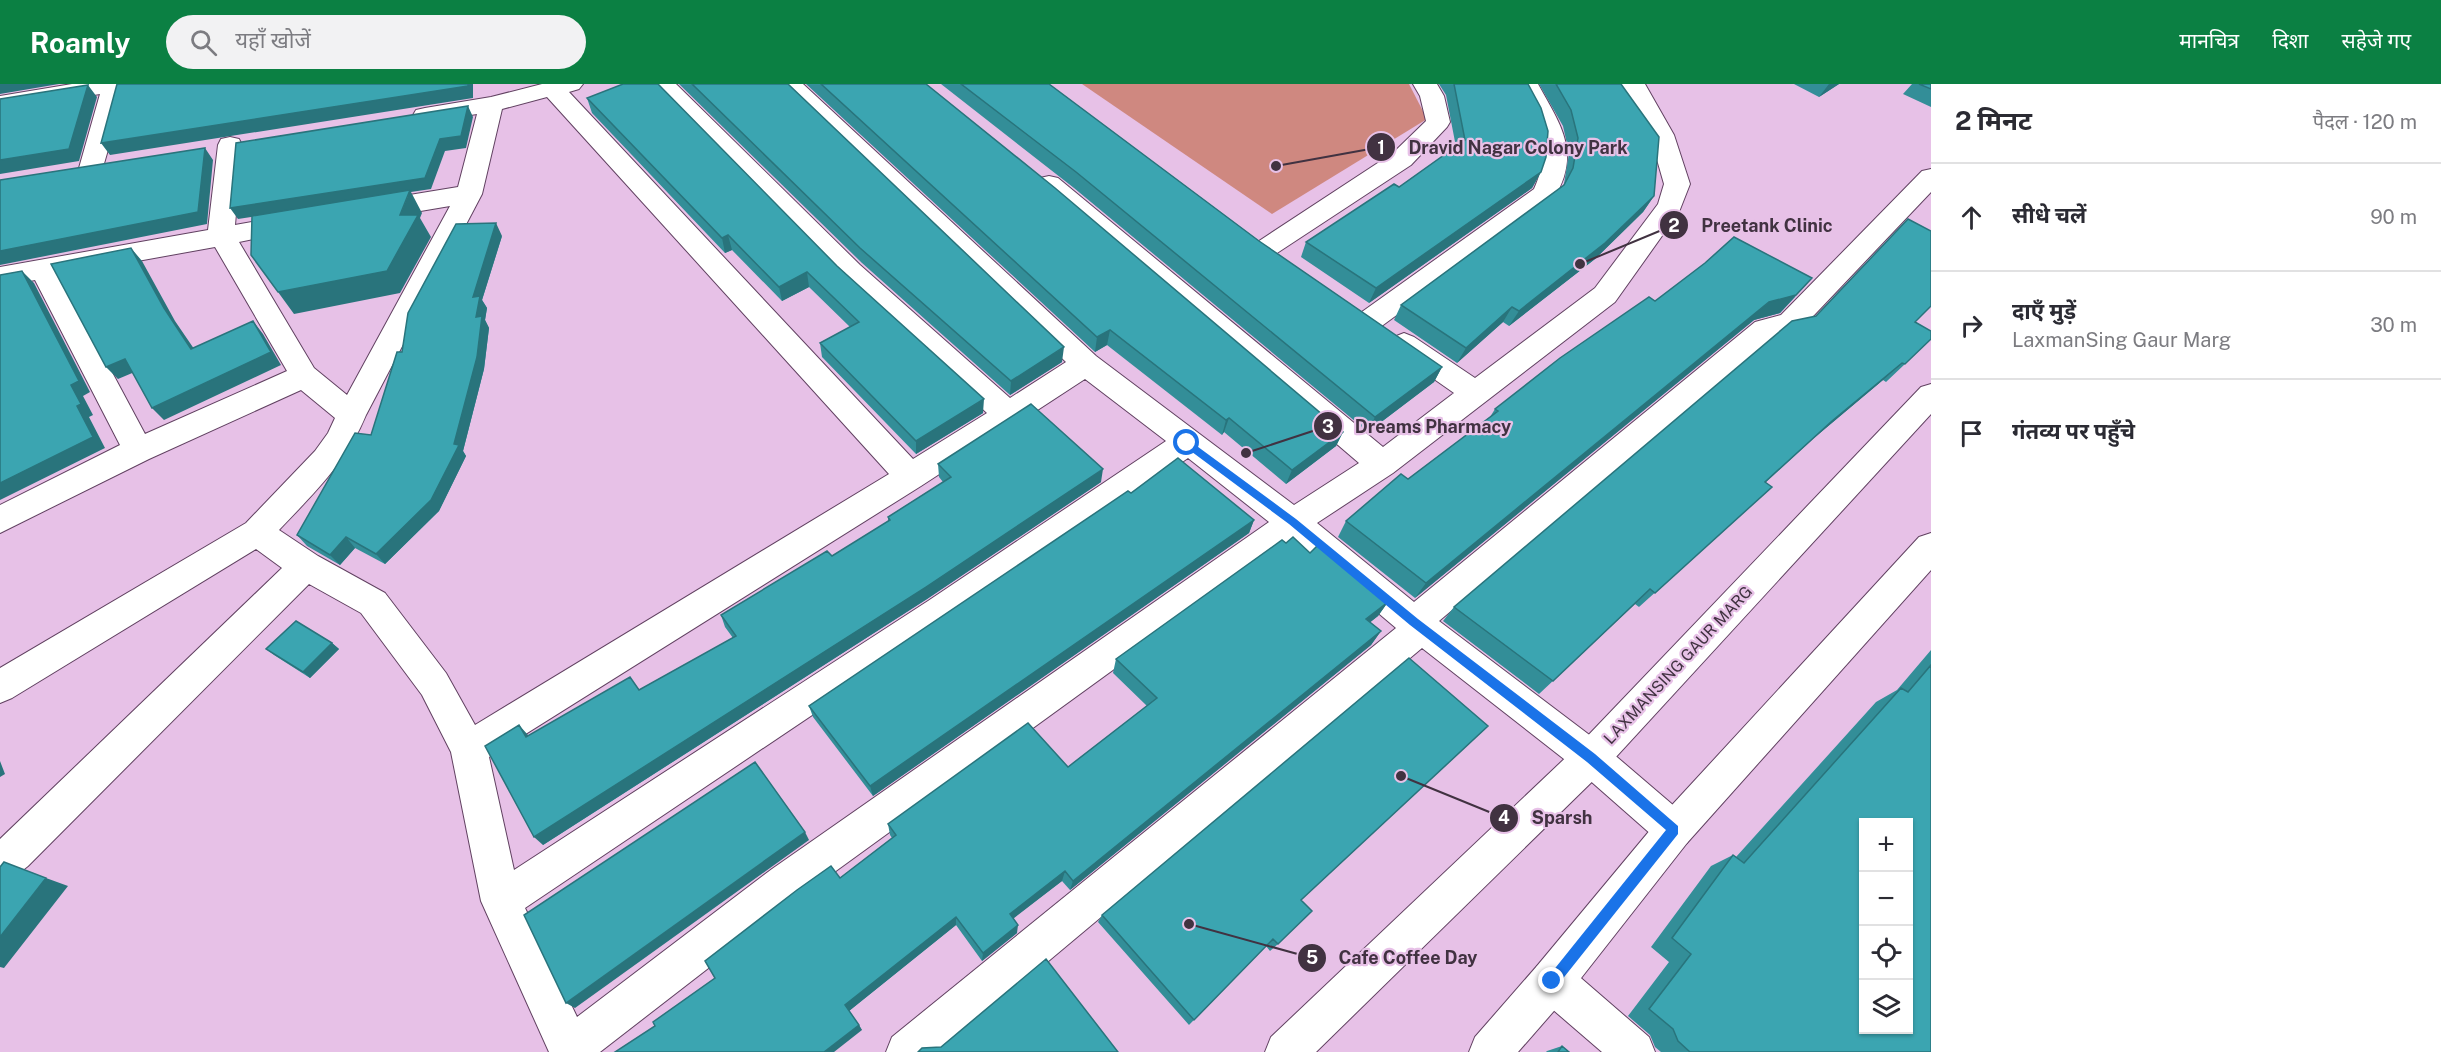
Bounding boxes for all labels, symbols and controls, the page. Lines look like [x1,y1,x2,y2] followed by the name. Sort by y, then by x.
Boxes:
[166,15,586,69] search box
[30,26,130,59] text: Roamly
[187,26,220,59] icon: search
[235,27,311,53] text: यहाँ खोजें
[2179,28,2239,53] text: मानचित्र
[2272,28,2309,53] text: दिशा
[2342,28,2411,53] text: सहेजे गए
[1955,105,2032,136] text: 2 मिनट
[2313,110,2417,134] text: पैदल · 120 m
[1366,129,1639,165] callout: Dravid Nagar Colony Park
[1377,137,1385,158] text: 1
[1408,137,1628,158] text: Dravid Nagar Colony Park
[1955,201,1988,234] icon: ahead
[2012,202,2086,228] text: सीधे चलें
[2370,205,2417,229] text: 90 m
[1659,207,1845,243] callout: Preetank Clinic
[1668,215,1680,236] text: 2
[1701,215,1833,236] text: Preetank Clinic
[2012,298,2076,324] text: दाएँ मुड़ें
[1955,309,1988,342] icon: right
[2370,313,2417,337] text: 30 m
[2012,328,2231,352] text: LaxmanSing Gaur Marg
[1313,408,1524,444] callout: Dreams Pharmacy
[1322,416,1334,437] text: 3
[1355,416,1511,437] text: Dreams Pharmacy
[1955,417,1988,450] icon: arrive
[2012,418,2135,444] text: गंतव्य पर पहुँचे
[1173,429,1199,455] route start
[1600,582,1756,748] street label: LAXMANSING GAUR MARG
[1489,800,1604,836] callout: Sparsh
[1498,807,1510,828] text: 4
[1531,807,1593,828] text: Sparsh
[1859,818,1913,1034] map controls
[1859,818,1913,872] button: +
[1859,872,1913,926] button: −
[1859,926,1913,980] button: locate
[1297,940,1490,976] callout: Cafe Coffee Day
[1306,947,1318,968] text: 5
[1338,947,1478,968] text: Cafe Coffee Day
[1538,967,1564,993] route end
[1859,980,1913,1034] button: layers

